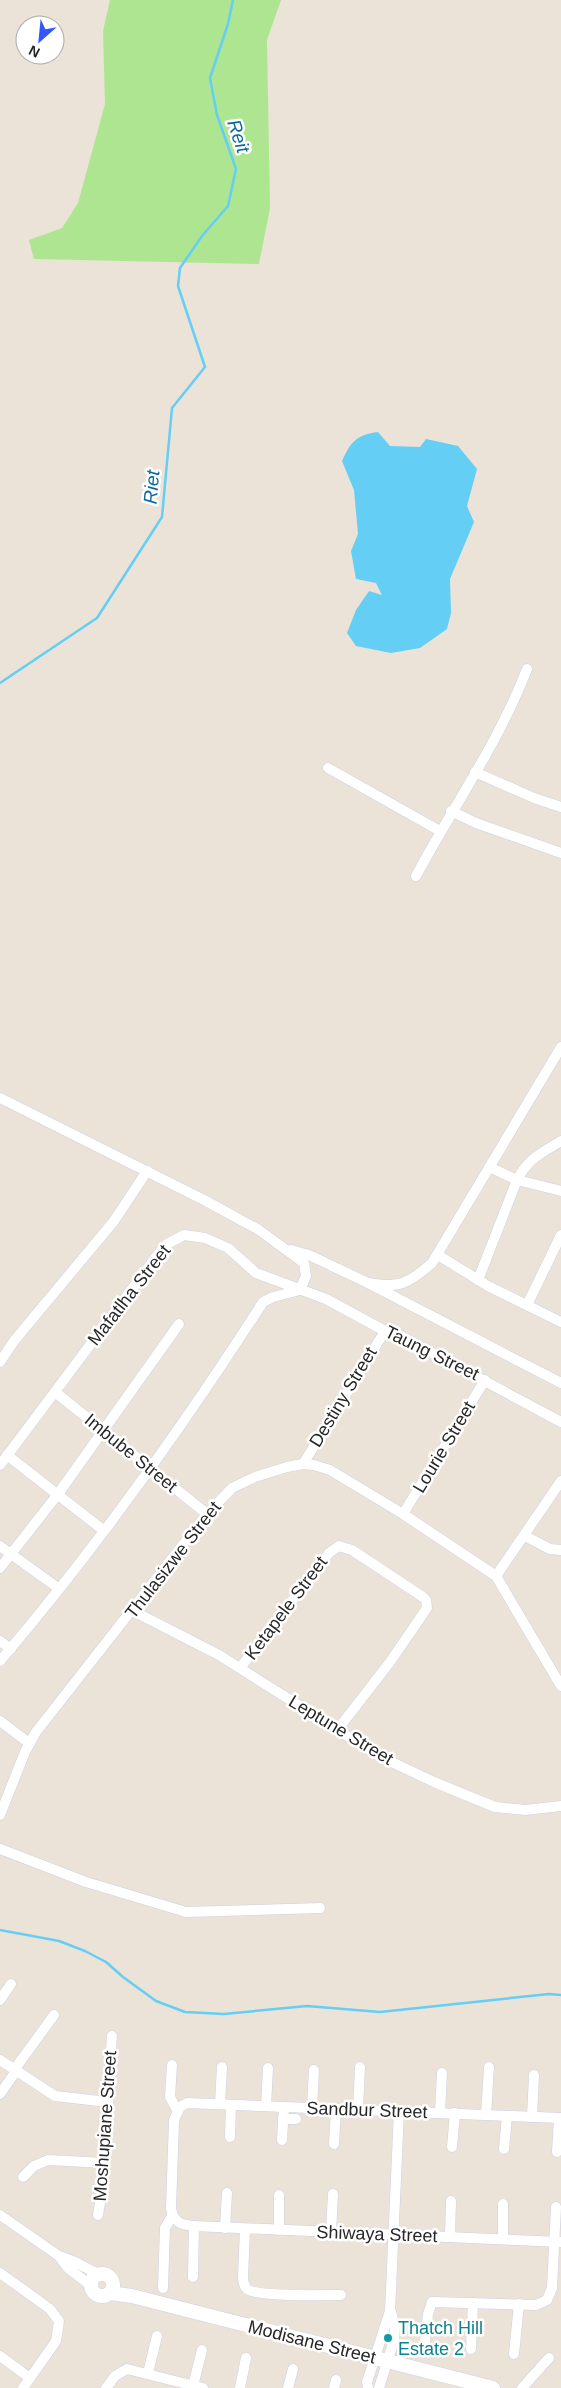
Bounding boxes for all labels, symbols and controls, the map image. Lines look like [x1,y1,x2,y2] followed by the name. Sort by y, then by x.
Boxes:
[15,15,65,65] north arrow
[26,42,42,61] text: N
[223,117,254,156] water label: Reit
[140,469,163,505] water label: Riet
[84,1241,174,1349] street label: Mafatlha Street
[382,1322,482,1384] street label: Taung Street
[305,1343,381,1451] street label: Destiny Street
[409,1398,479,1496] street label: Lourie Street
[81,1410,181,1496] street label: Imbube Street
[121,1497,225,1623] street label: Thulasizwe Street
[241,1552,331,1664] street label: Ketapele Street
[285,1691,397,1769] street label: Leptune Street
[90,2050,120,2202] street label: Moshupiane Street
[306,2098,428,2122] street label: Sandbur Street
[316,2222,438,2246] street label: Shiwaya Street
[246,2316,378,2368] street label: Modisane Street
[398,2318,483,2359] place label: Thatch Hill Estate 2
[382,2332,394,2344] marker: Thatch Hill Estate 2

